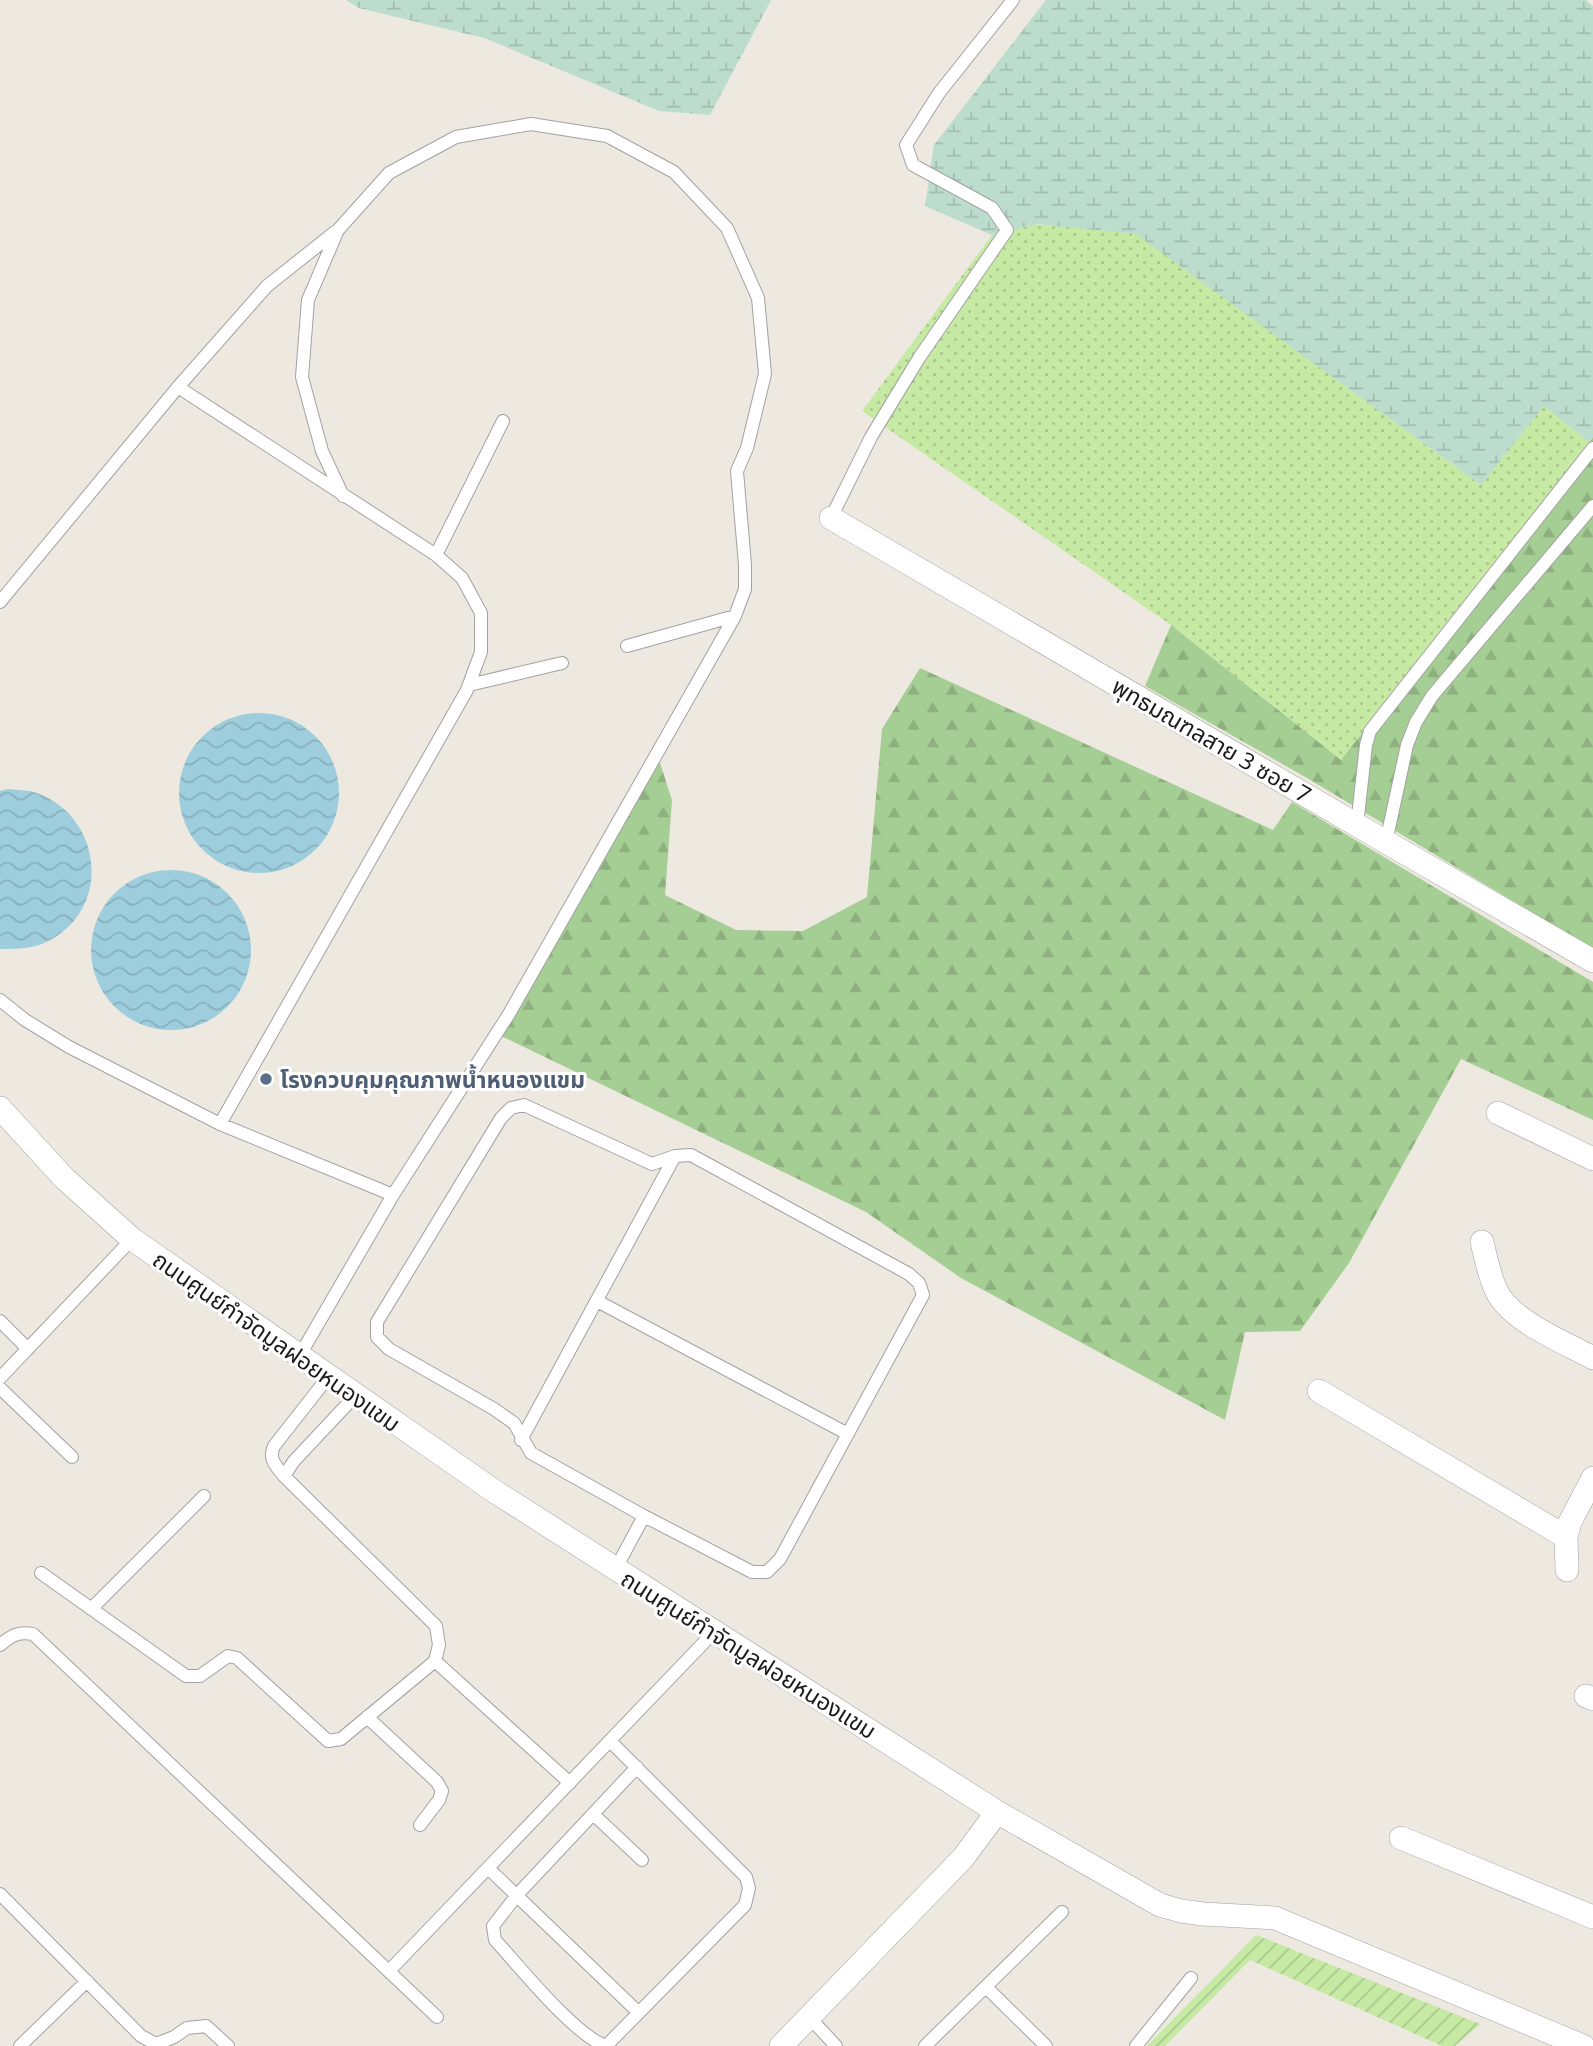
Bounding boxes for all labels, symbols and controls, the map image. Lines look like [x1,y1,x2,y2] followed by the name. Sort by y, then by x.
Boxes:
[1107,670,1317,810] street label: พุทธมณฑลสาย 3 ซอย 7
[280,1063,585,1095] place label: โรงควบคุมคุณภาพน้ำหนองแขม
[258,1071,274,1087] marker: โรงควบคุมคุณภาพน้ำหนองแขม
[147,1243,407,1439] street label: ถนนศูนย์กำจัดมูลฝอยหนองแขม
[615,1562,883,1746] street label: ถนนศูนย์กำจัดมูลฝอยหนองแขม

